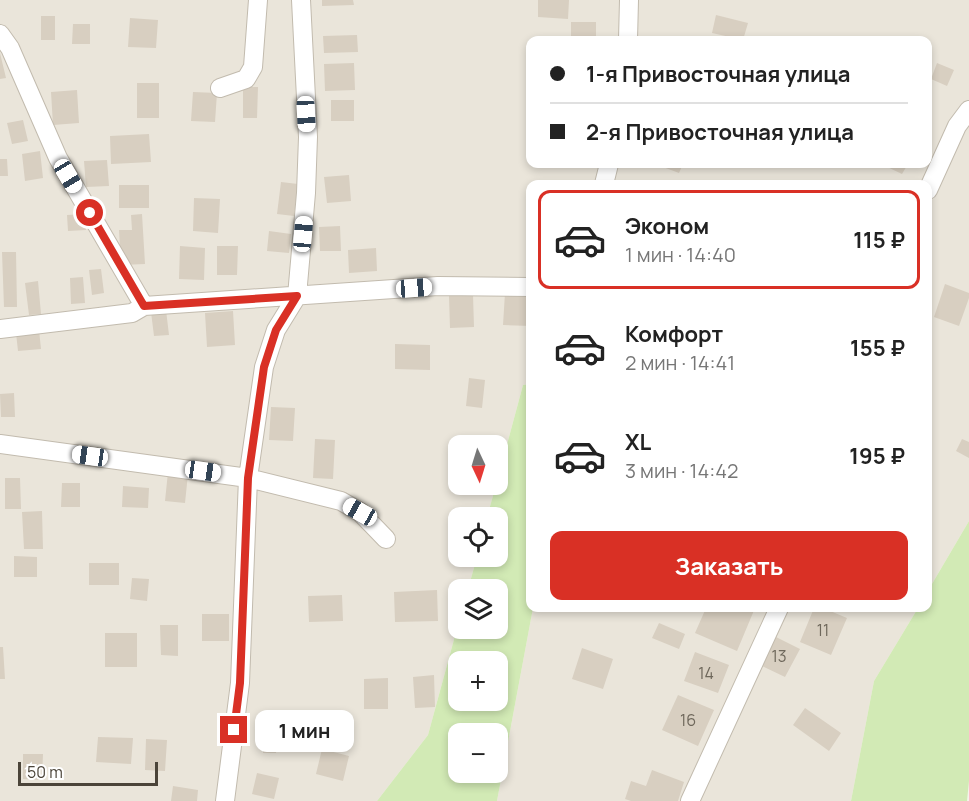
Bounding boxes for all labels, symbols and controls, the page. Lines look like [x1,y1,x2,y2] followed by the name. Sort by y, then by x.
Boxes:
[586,59,850,89] text: 1-я Привосточная улица
[296,96,316,132] car
[586,117,854,147] text: 2-я Привосточная улица
[51,156,85,196] car
[76,199,103,226] route start
[625,211,709,241] text: Эконом
[553,213,607,267] icon: car
[292,215,314,253] car
[853,225,905,255] text: 115 ₽
[625,241,736,268] text: 1 мин · 14:40
[395,278,433,298] car
[625,319,723,349] text: Комфорт
[553,321,607,375] icon: car
[850,333,905,363] text: 155 ₽
[625,349,735,376] text: 2 мин · 14:41
[625,427,651,457] text: XL
[553,429,607,483] icon: car
[448,435,508,495] north arrow
[448,435,508,783] map controls
[849,441,905,471] text: 195 ₽
[71,445,109,467] car
[625,457,738,484] text: 3 мин · 14:42
[184,460,222,482] car
[340,495,380,529] car
[448,507,508,567] button: locate
[550,531,908,600] button: Заказать
[448,579,508,639] button: layers
[817,619,829,641] house number: 11
[771,645,787,667] house number: 13
[448,651,508,711] button: +
[698,662,714,684] house number: 14
[255,709,354,751] callout: 1 мин
[680,709,696,731] house number: 16
[220,716,247,743] route end
[279,717,330,744] text: 1 мин
[448,723,508,783] button: −
[18,759,158,786] scale bar
[27,761,63,783] text: 50 m

